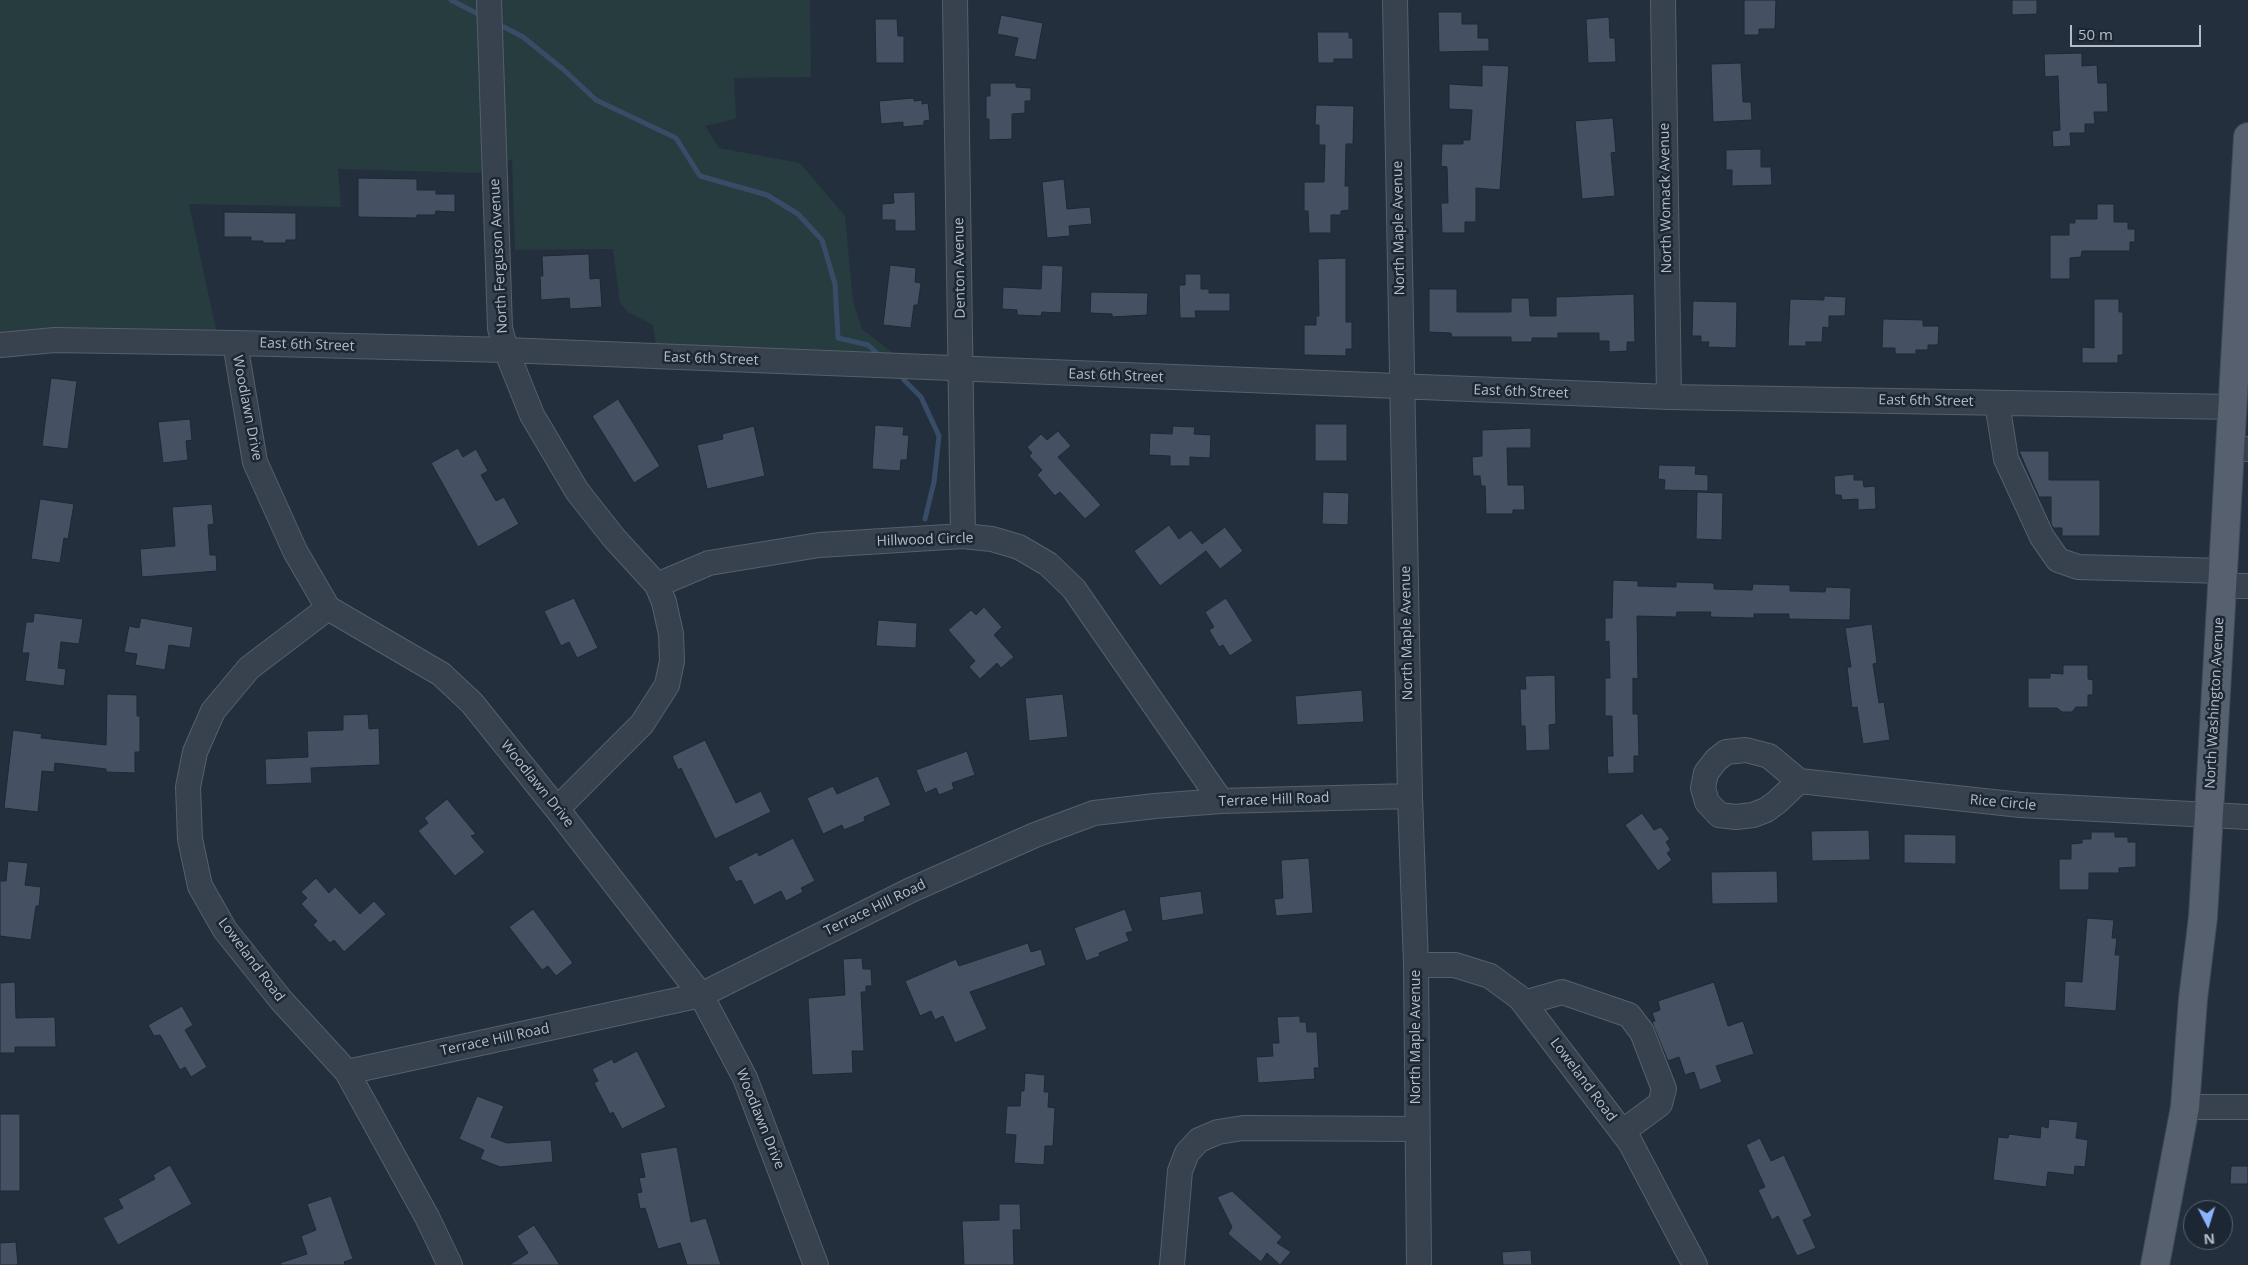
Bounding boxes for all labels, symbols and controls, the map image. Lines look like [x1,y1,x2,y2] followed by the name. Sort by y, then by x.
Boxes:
[2073,15,2204,47] scale bar
[2078,24,2113,44] text: 50 m
[1656,123,1676,273] street label: North Womack Avenue
[1389,161,1409,295] street label: North Maple Avenue
[487,178,511,334] street label: North Ferguson Avenue
[951,217,969,319] street label: Denton Avenue
[259,335,355,355] street label: East 6th Street
[663,349,759,369] street label: East 6th Street
[229,354,265,462] street label: Woodlawn Drive
[1068,366,1164,386] street label: East 6th Street
[1473,382,1569,402] street label: East 6th Street
[1878,392,1974,410] street label: East 6th Street
[876,530,974,550] street label: Hillwood Circle
[1397,566,1417,700] street label: North Maple Avenue
[2202,617,2228,789] street label: North Washington Avenue
[497,737,577,831] street label: Woodlawn Drive
[1218,790,1330,810] street label: Terrace Hill Road
[1969,792,2037,814] street label: Rice Circle
[821,876,929,940] street label: Terrace Hill Road
[214,915,288,1005] street label: Loweland Road
[1408,970,1424,1104] street label: North Maple Avenue
[439,1020,551,1060] street label: Terrace Hill Road
[1546,1035,1620,1125] street label: Loweland Road
[732,1066,788,1172] street label: Woodlawn Drive
[2183,1200,2233,1250] north arrow
[2203,1229,2216,1249] text: N

